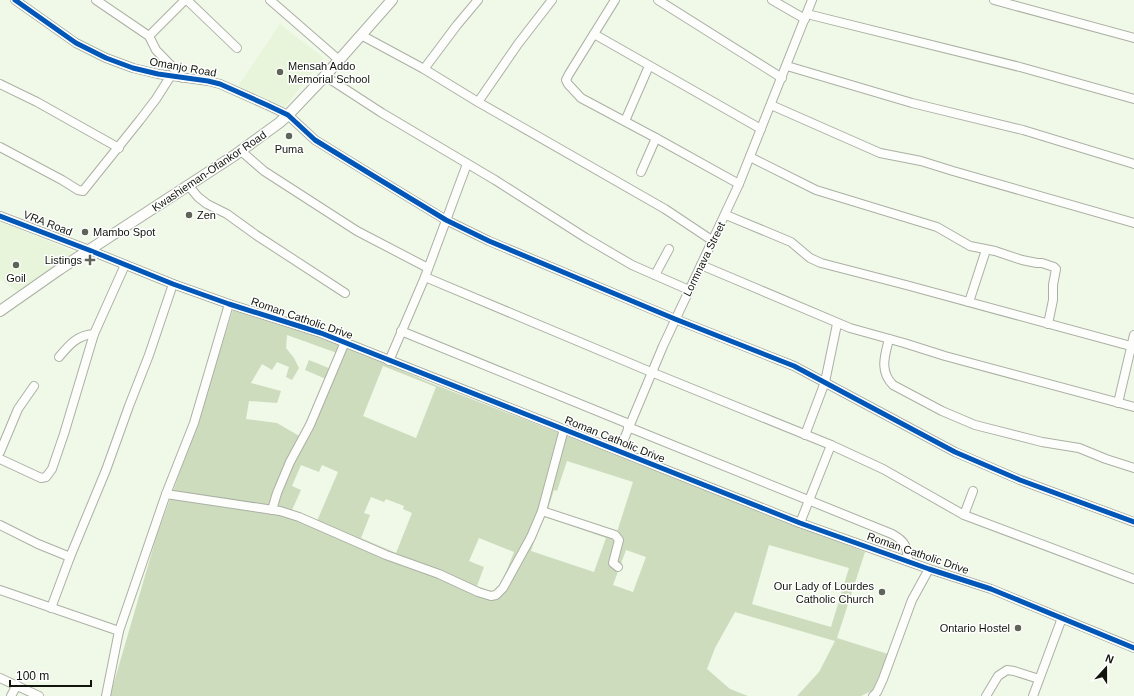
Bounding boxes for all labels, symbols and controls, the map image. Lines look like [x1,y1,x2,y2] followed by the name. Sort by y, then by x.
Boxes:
[149,55,217,79] street label: Omanjo Road
[288,60,370,85] place label: Mensah Addo Memorial School
[275,67,285,77] marker: Mensah Addo Memorial School
[150,128,268,214] street label: Kwashieman-Ofankor Road
[284,131,294,141] marker: Puma
[275,143,304,155] place label: Puma
[22,208,74,238] street label: VRA Road
[197,209,216,221] place label: Zen
[184,210,194,220] marker: Zen
[681,220,727,298] street label: Lormnava Street
[93,226,155,238] place label: Mambo Spot
[80,227,90,237] marker: Mambo Spot
[45,254,83,266] place label: Listings
[85,255,95,265] marker: Listings
[11,260,21,270] marker: Goil
[6,272,26,284] place label: Goil
[249,295,355,341] street label: Roman Catholic Drive
[563,413,667,465] street label: Roman Catholic Drive
[865,530,971,576] street label: Roman Catholic Drive
[774,580,874,605] place label: Our Lady of Lourdes Catholic Church
[877,587,887,597] marker: Our Lady of Lourdes Catholic Church
[940,622,1010,634] place label: Ontario Hostel
[1013,623,1023,633] marker: Ontario Hostel
[1086,648,1126,688] north arrow
[1104,652,1115,666] text: N
[10,662,91,688] scale bar
[16,669,49,683] text: 100 m

